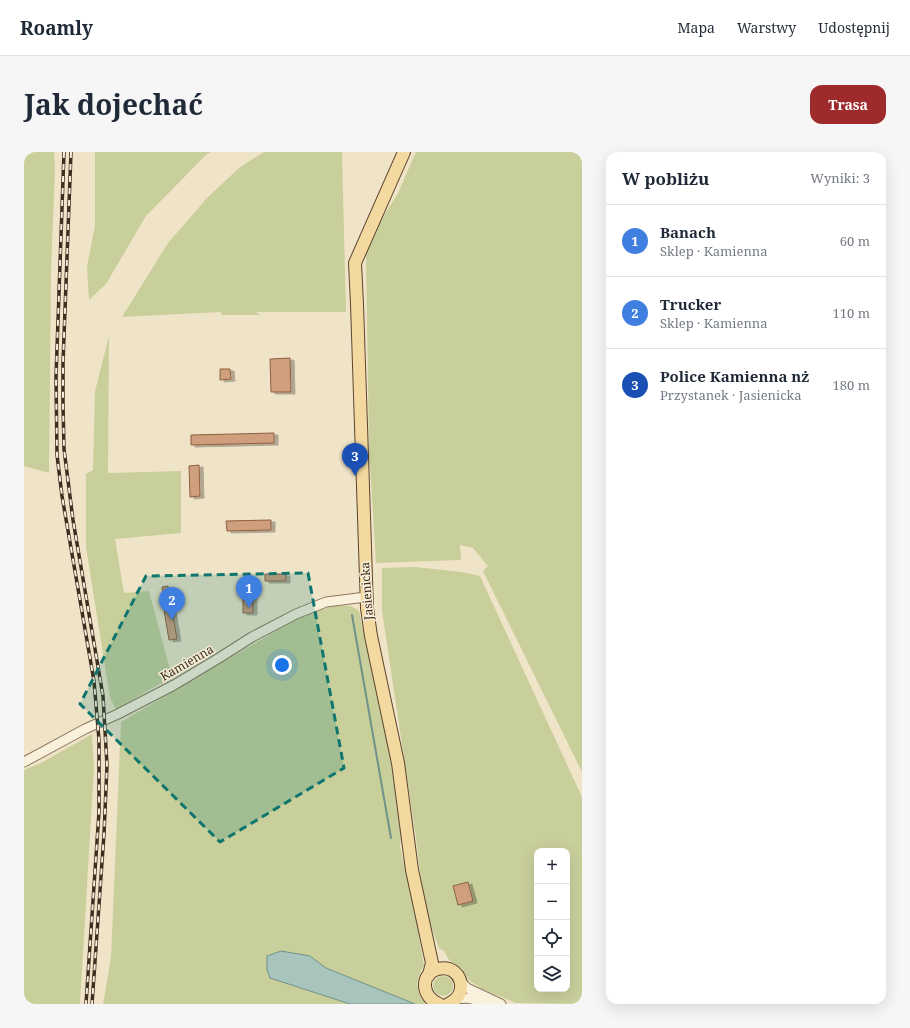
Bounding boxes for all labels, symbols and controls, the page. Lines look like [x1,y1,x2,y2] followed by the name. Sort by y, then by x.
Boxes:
[20,15,93,41] text: Roamly
[677,18,715,37] text: Mapa
[737,18,796,37] text: Warstwy
[818,18,890,37] text: Udostępnij
[24,85,203,123] text: Jak dojechać
[810,85,886,124] button: Trasa
[622,167,709,190] text: W pobliżu
[810,169,870,187] text: Wyniki: 3
[660,222,716,242] text: Banach
[631,232,639,250] text: 1
[840,232,870,250] text: 60 m
[660,242,768,260] text: Sklep · Kamienna
[660,294,721,314] text: Trucker
[631,304,639,322] text: 2
[833,304,870,322] text: 110 m
[660,314,768,332] text: Sklep · Kamienna
[660,366,809,386] text: Police Kamienna nż
[631,376,639,394] text: 3
[833,376,870,394] text: 180 m
[660,386,801,404] text: Przystanek · Jasienicka
[342,443,368,476] pin: 3
[356,561,377,622] street label: Jasienicka
[236,575,262,608] pin: 1
[159,587,185,620] pin: 2
[157,640,217,685] street label: Kamienna
[272,655,292,675] your location
[534,848,570,992] map controls
[534,848,570,884] button: +
[534,884,570,920] button: −
[534,920,570,956] button: locate
[534,956,570,992] button: layers

